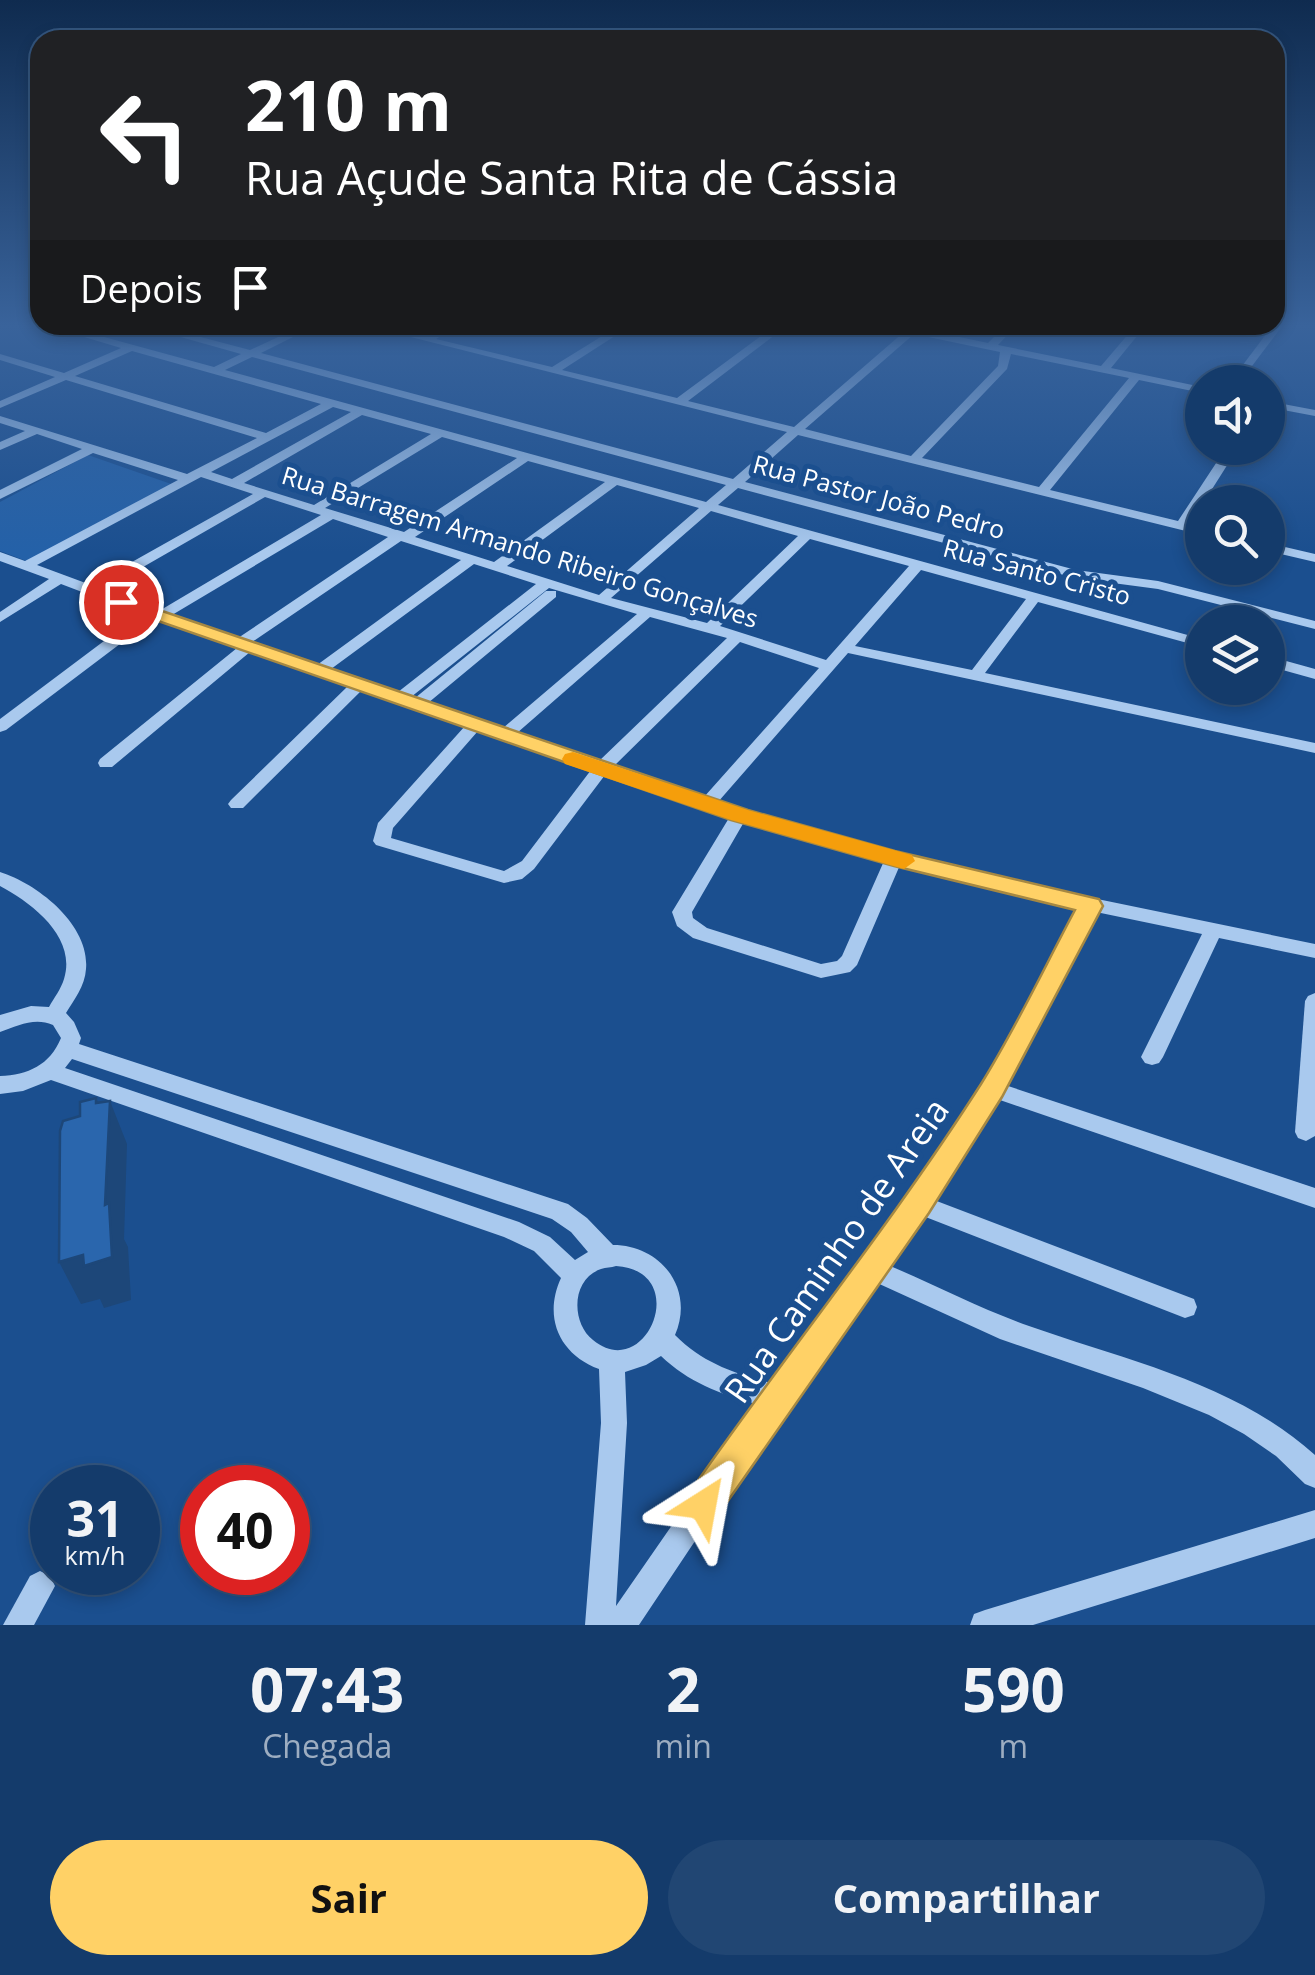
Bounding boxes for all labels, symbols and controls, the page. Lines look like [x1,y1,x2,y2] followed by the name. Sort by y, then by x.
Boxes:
[245,56,452,152] text: 210 m
[80,70,210,200] icon: left
[245,147,898,208] text: Rua Açude Santa Rita de Cássia
[223,260,278,315] icon: arrive
[80,262,203,314] text: Depois
[1185,365,1285,705] map controls
[1185,365,1285,465] button: sound
[750,446,1009,546] street label: Rua Pastor João Pedro
[278,457,763,635] street label: Rua Barragem Armando Ribeiro Gonçalves
[1185,485,1285,585] button: search
[940,530,1135,612] street label: Rua Santo Cristo
[79,560,164,645] pin
[94,575,149,630] icon: arrive
[1185,605,1285,705] button: layers
[713,1088,959,1412] street label: Rua Caminho de Areia
[651,1453,755,1557] position arrow
[180,1465,310,1595] speed limit sign: 40
[66,1484,124,1552] text: 31
[65,1538,125,1572] text: km/h
[250,1648,404,1730] text: 07:43
[666,1648,700,1730] text: 2
[962,1648,1065,1730] text: 590
[262,1724,392,1767] text: Chegada
[655,1724,712,1767] text: min
[999,1724,1028,1767] text: m
[50,1840,648,1955] button: Sair
[668,1840,1265,1955] button: Compartilhar

